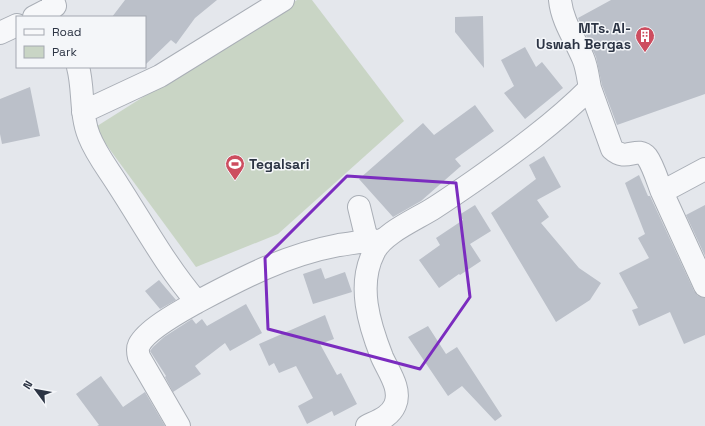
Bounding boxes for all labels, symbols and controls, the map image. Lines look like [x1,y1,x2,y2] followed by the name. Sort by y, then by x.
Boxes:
[16,16,146,68] legend
[536,19,631,53] place label: MTs. Al- Uswah Bergas
[52,24,81,40] text: Road
[634,25,656,53] building icon: MTs. Al- Uswah Bergas
[52,44,77,60] text: Park
[224,153,246,181] sports icon: Tegalsari
[249,155,309,173] place label: Tegalsari
[16,370,56,410] north arrow
[20,378,35,392] text: N

